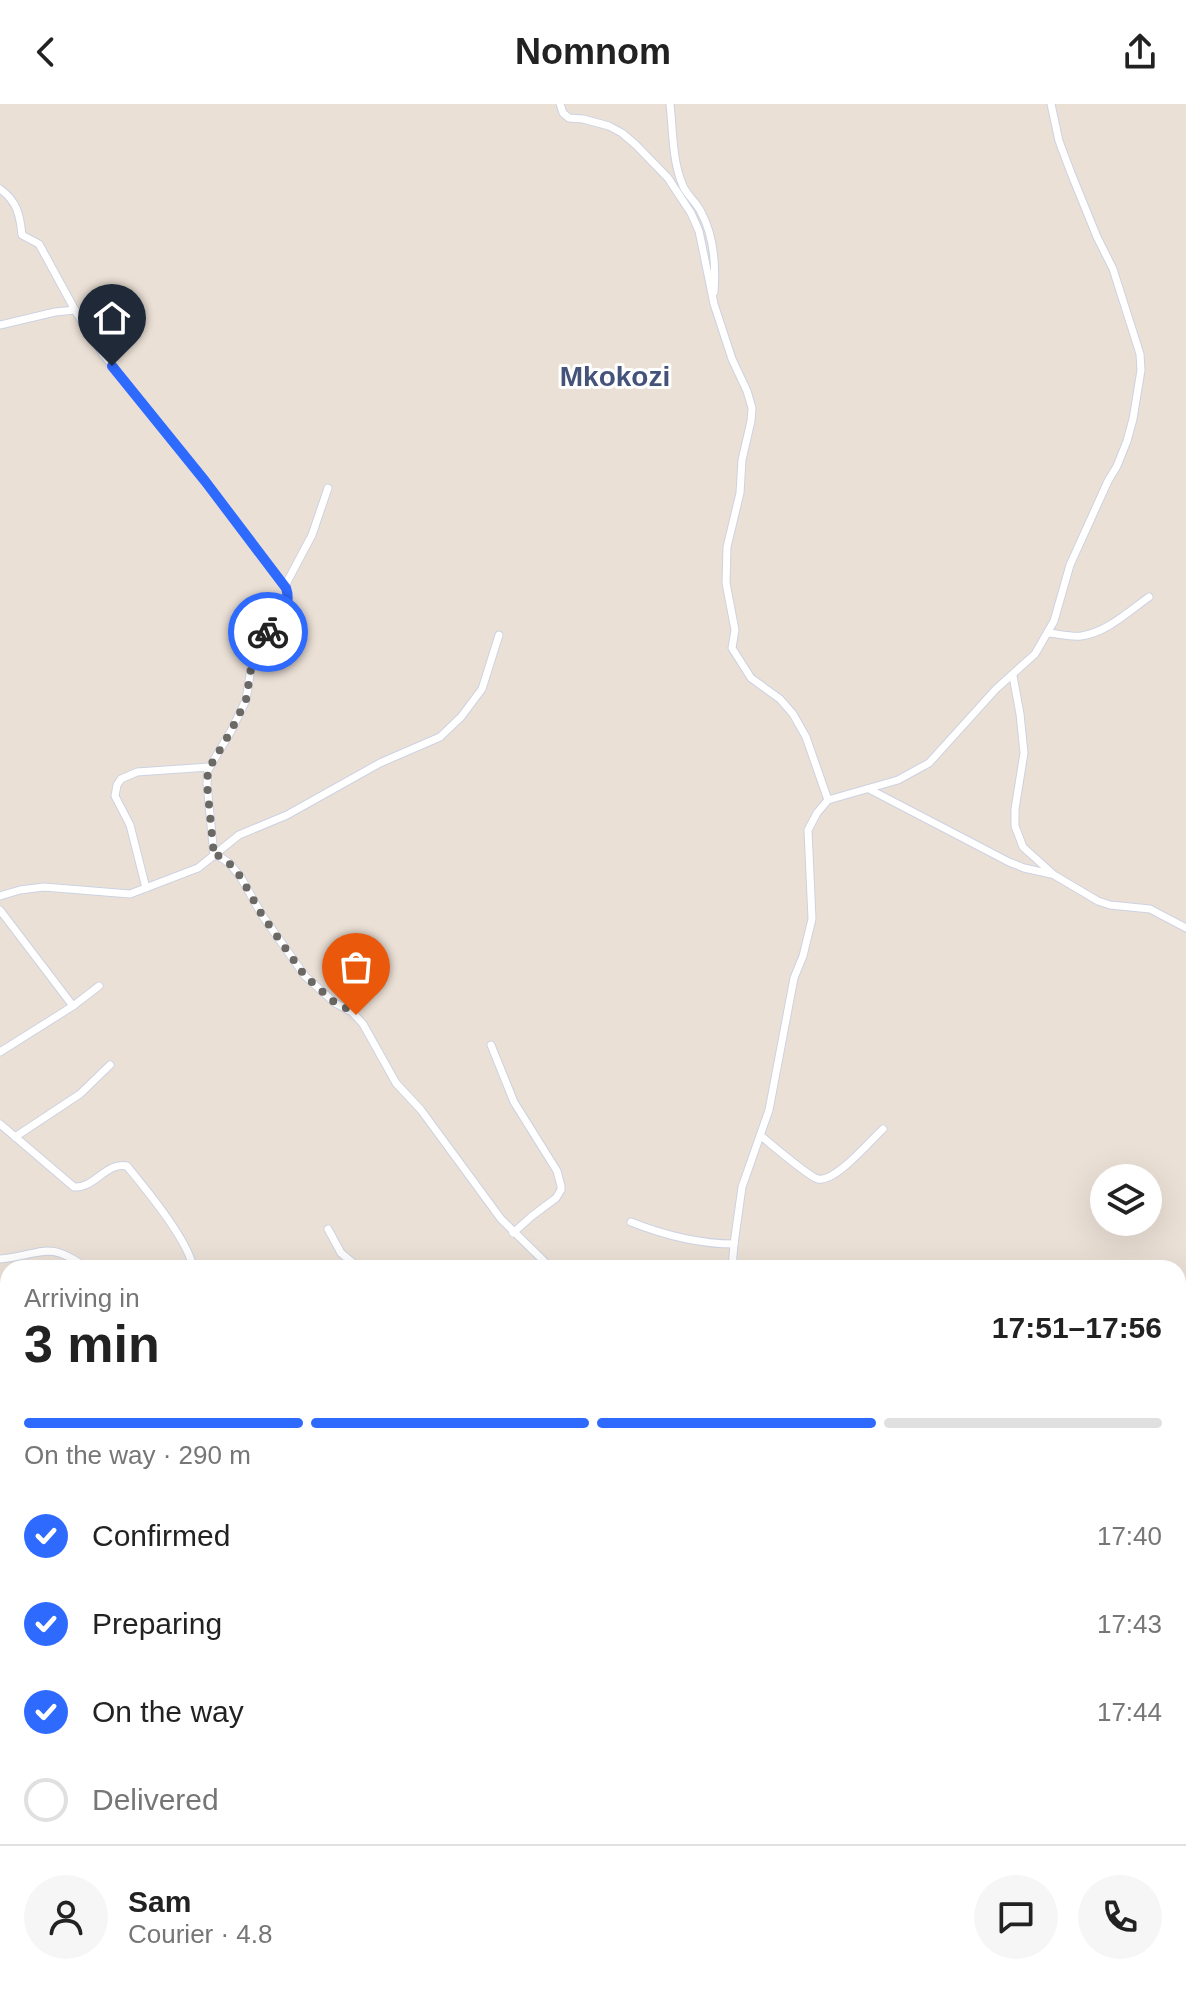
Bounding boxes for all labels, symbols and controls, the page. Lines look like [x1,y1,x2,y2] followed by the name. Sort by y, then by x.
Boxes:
[24,30,68,74] icon: back
[1118,30,1162,74] icon: share
[515,31,671,72] text: Nomnom
[78,284,146,366] pin
[90,296,134,340] icon: home
[560,361,670,392] district label: Mkokozi
[228,592,308,672] courier
[246,610,290,654] icon: bike
[322,933,390,1015] pin
[334,945,378,989] icon: bag
[1090,1164,1162,1236] map controls
[1090,1164,1162,1236] button: layers
[24,1283,140,1313] text: Arriving in
[992,1311,1162,1344] text: 17:51–17:56
[24,1315,160,1373] text: 3 min
[24,1440,251,1470] text: On the way · 290 m
[24,1514,68,1558] icon: check
[92,1519,230,1552] text: Confirmed
[1097,1521,1162,1551] text: 17:40
[24,1602,68,1646] icon: check
[92,1607,222,1640] text: Preparing
[1097,1609,1162,1639] text: 17:43
[24,1690,68,1734] icon: check
[92,1695,244,1728] text: On the way
[1097,1697,1162,1727] text: 17:44
[92,1783,219,1816] text: Delivered
[24,1875,108,1959] button: person
[974,1875,1058,1959] button: chat
[1078,1875,1162,1959] button: phone
[128,1885,191,1918] text: Sam
[128,1919,273,1949] text: Courier · 4.8

